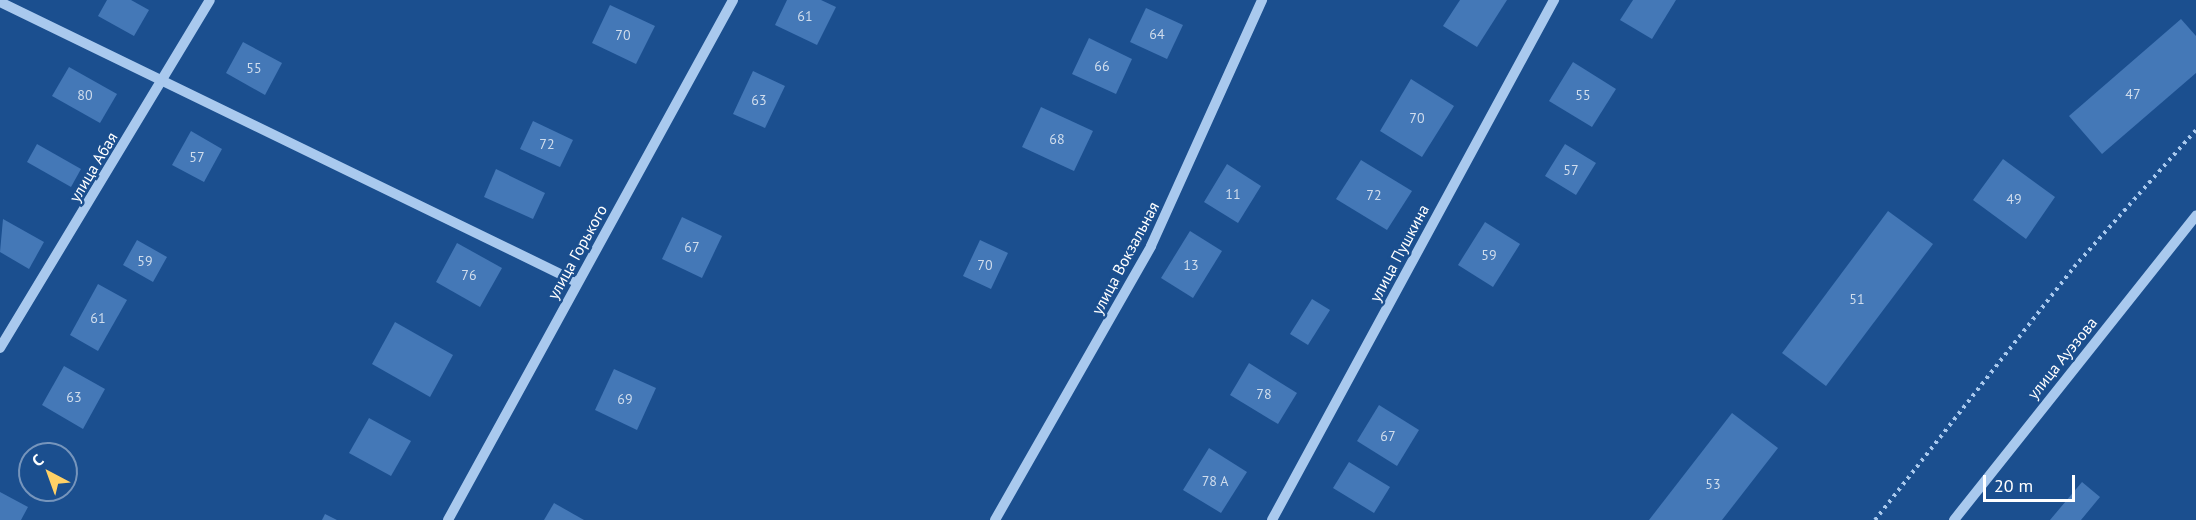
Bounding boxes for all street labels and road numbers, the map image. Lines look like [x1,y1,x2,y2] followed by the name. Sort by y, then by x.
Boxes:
[65,128,121,206] street label: улица Абая
[1087,198,1163,318] street label: улица Вокзальная
[543,201,611,303] street label: улица Горького
[1365,201,1433,305] street label: улица Пушкина
[2023,313,2101,403] street label: улица Ауэзова

